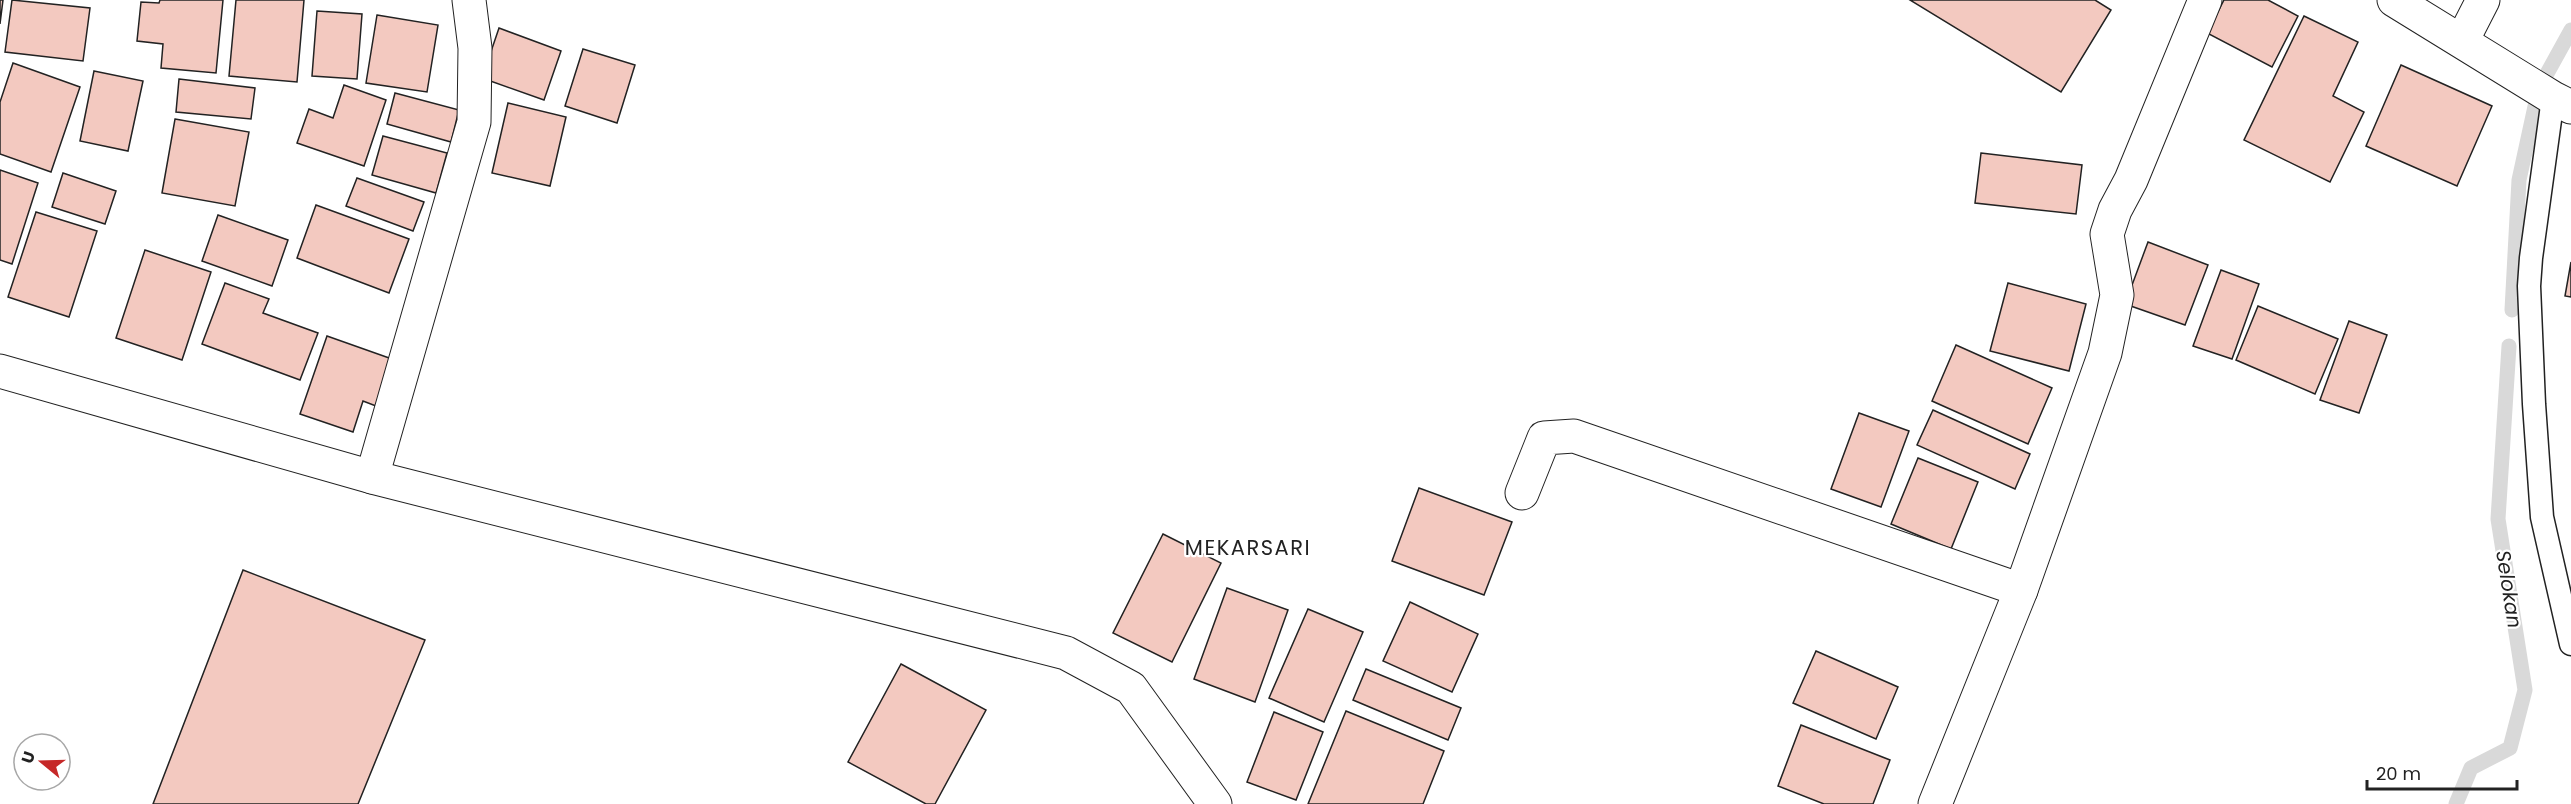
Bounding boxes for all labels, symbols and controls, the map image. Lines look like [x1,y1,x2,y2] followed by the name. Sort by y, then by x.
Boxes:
[1185,533,1311,562] district label: MEKARSARI
[2489,548,2529,630] water label: Selokan
[12,732,72,792] north arrow
[16,748,41,766] text: U
[2367,753,2517,791] scale bar
[2376,761,2421,786] text: 20 m

